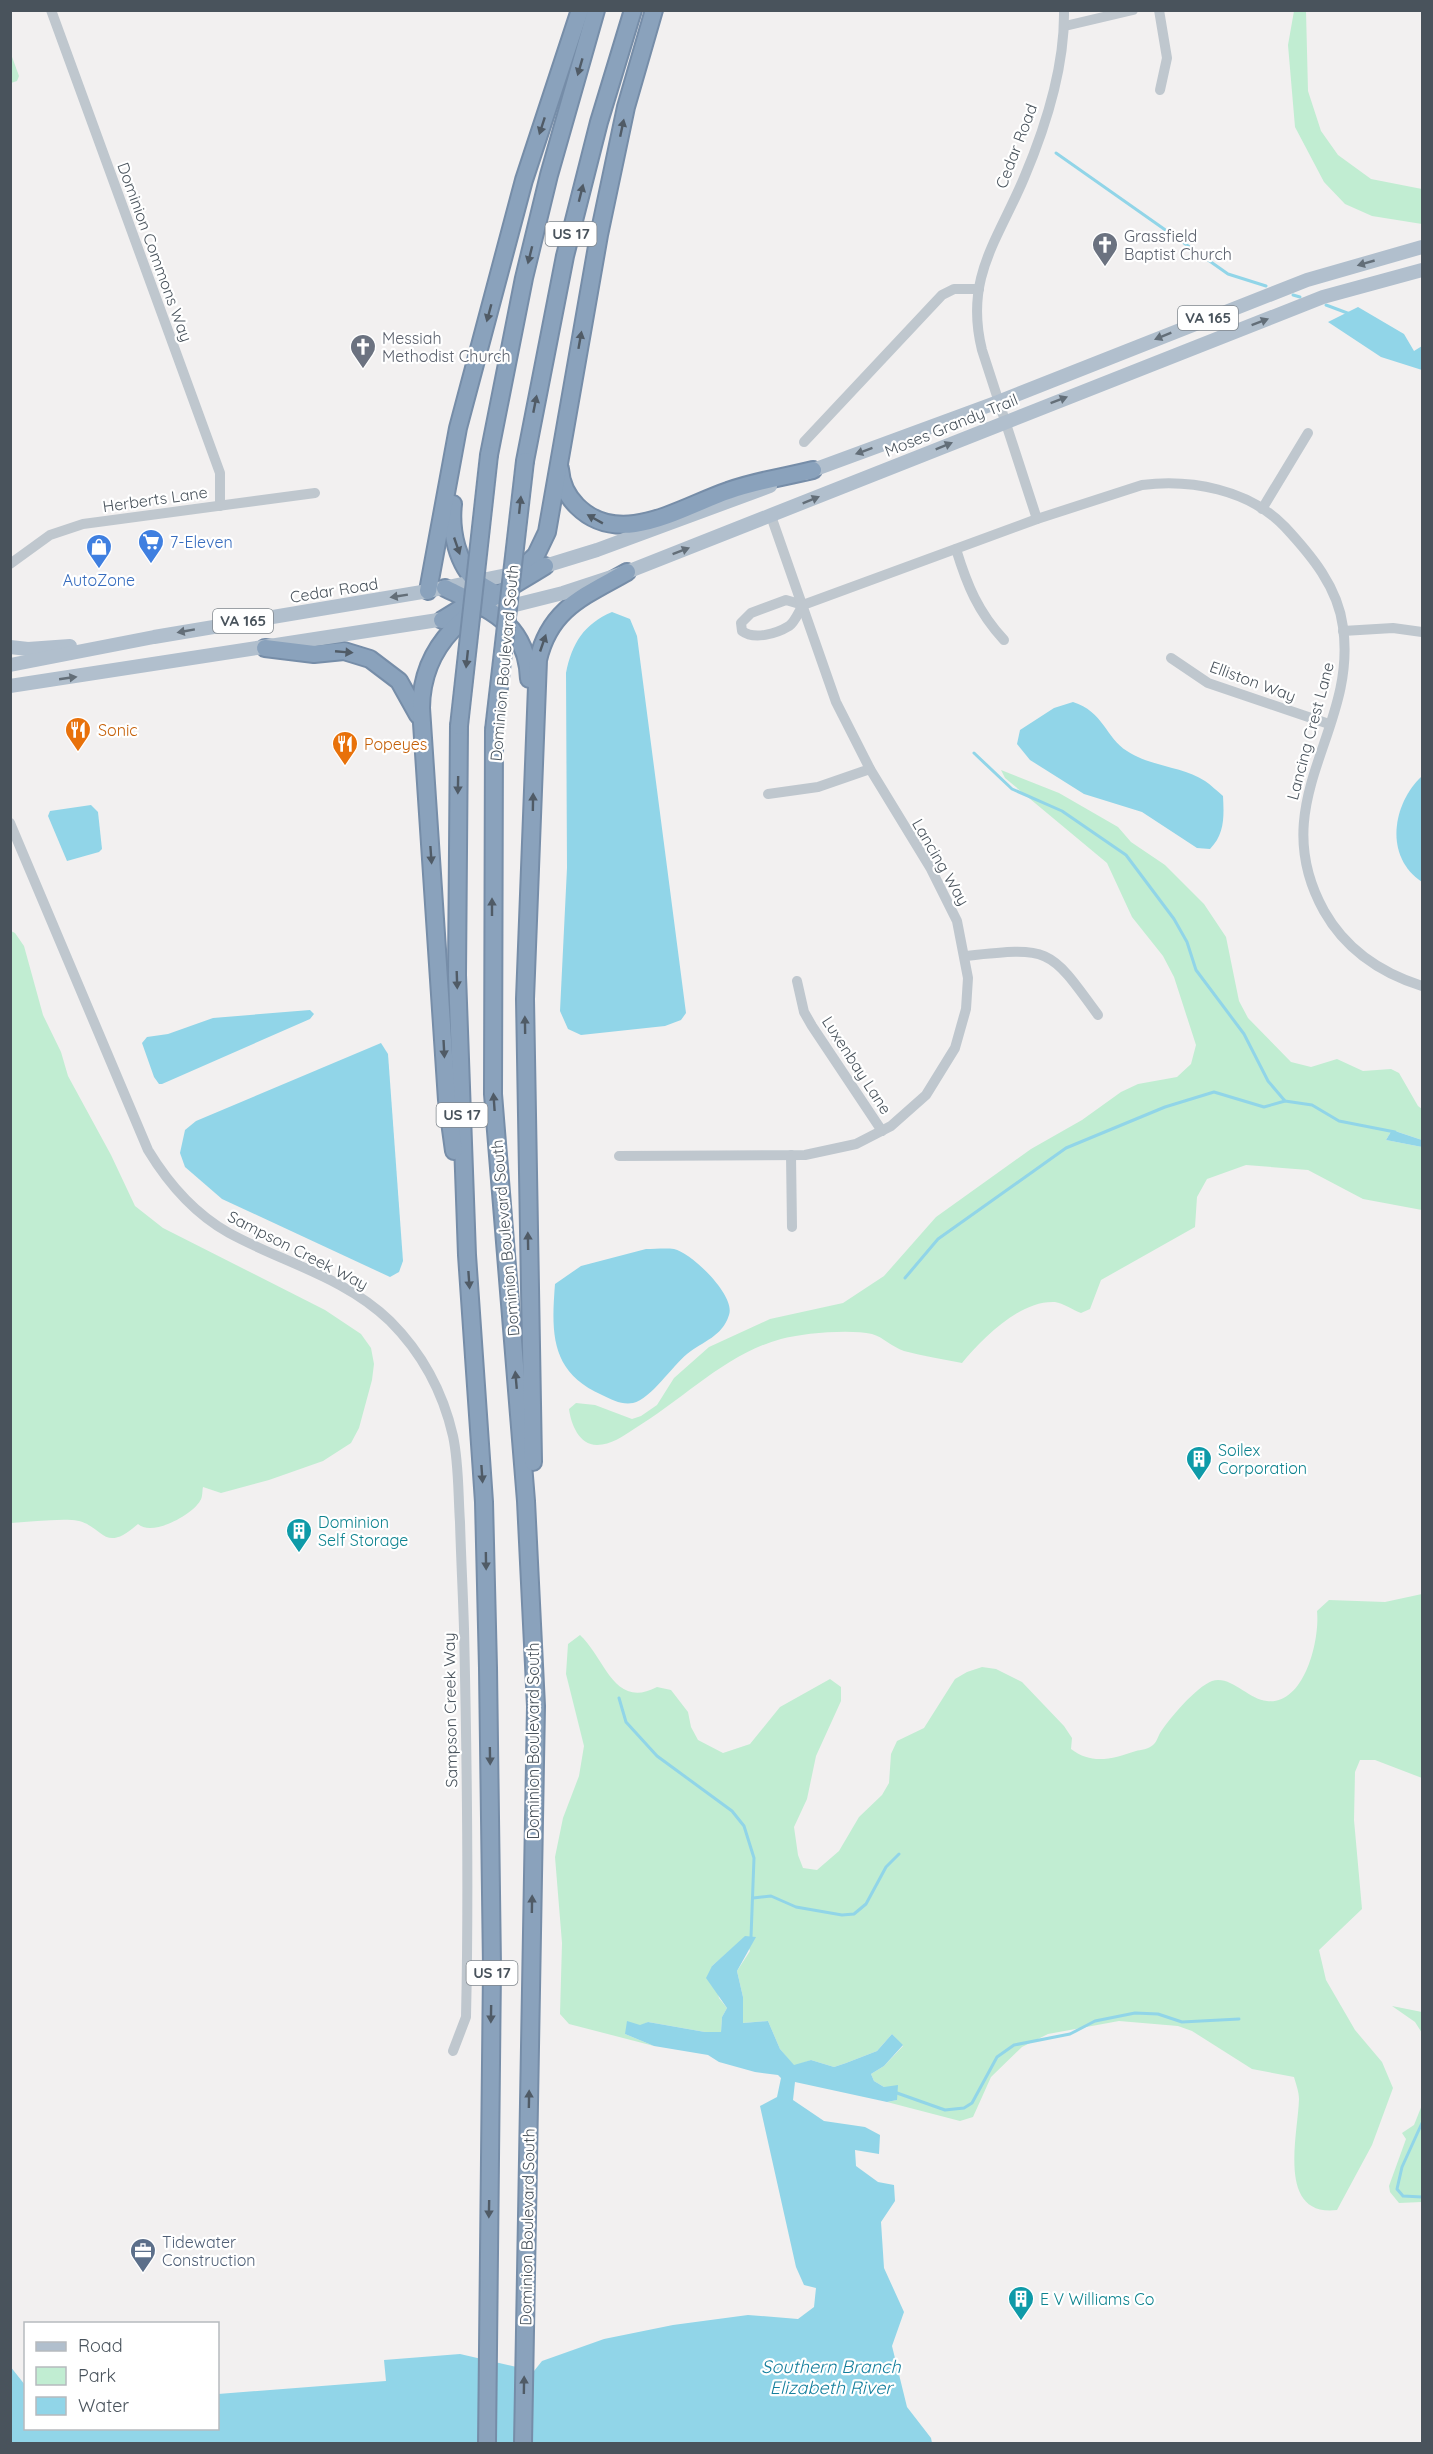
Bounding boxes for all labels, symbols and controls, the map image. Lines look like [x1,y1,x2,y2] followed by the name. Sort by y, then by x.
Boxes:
[574,58,584,76] one-way arrow
[991,101,1041,191] street label: Cedar Road
[536,117,546,135] one-way arrow
[617,119,627,138] one-way arrow
[113,160,197,344] street label: Dominion Commons Way
[577,183,587,202] one-way arrow
[546,222,596,246] road number: US 17
[1124,226,1232,264] place label: Grassfield Baptist Church
[1090,230,1120,268] church icon: Grassfield Baptist Church
[524,246,534,264] one-way arrow
[1357,259,1375,268] one-way arrow
[484,304,494,323] one-way arrow
[1178,306,1238,330] road number: VA 165
[1251,316,1269,326] one-way arrow
[382,328,511,366] place label: Messiah Methodist Church
[576,330,585,349] one-way arrow
[348,332,378,370] church icon: Messiah Methodist Church
[1154,332,1172,341] one-way arrow
[881,389,1021,461] street label: Moses Grandy Trail
[531,394,540,413] one-way arrow
[1050,395,1068,405] one-way arrow
[935,441,953,451] one-way arrow
[855,447,873,456] one-way arrow
[101,482,209,516] street label: Herberts Lane
[515,495,524,514] one-way arrow
[802,495,820,505] one-way arrow
[586,514,603,524] one-way arrow
[136,527,166,565] supermarket icon: 7-Eleven
[84,532,114,570] shop icon: AutoZone
[170,532,233,552] place label: 7-Eleven
[453,537,463,555] one-way arrow
[673,545,691,555] one-way arrow
[485,564,523,762] street label: Dominion Boulevard South
[63,570,135,590] place label: AutoZone
[288,573,380,607] street label: Cedar Road
[389,592,408,601] one-way arrow
[213,609,273,633] road number: VA 165
[176,627,195,636] one-way arrow
[539,634,549,652] one-way arrow
[335,647,354,657] one-way arrow
[462,649,472,668] one-way arrow
[1207,656,1299,706] street label: Elliston Way
[1282,660,1338,802] street label: Lancing Crest Lane
[59,673,78,682] one-way arrow
[63,715,93,753] restaurant icon: Sonic
[98,720,138,740] place label: Sonic
[330,729,360,767] restaurant icon: Popeyes
[364,734,427,754] place label: Popeyes
[453,775,463,794] one-way arrow
[528,792,537,811] one-way arrow
[908,815,974,909] street label: Lancing Way
[427,845,436,864] one-way arrow
[487,898,497,917] one-way arrow
[453,970,462,989] one-way arrow
[818,1012,896,1118] street label: Luxenbay Lane
[521,1016,530,1035] one-way arrow
[440,1040,449,1059] one-way arrow
[489,1093,499,1112] one-way arrow
[436,1103,488,1127] road number: US 17
[486,1139,524,1337] street label: Dominion Boulevard South
[224,1206,372,1294] street label: Sampson Creek Way
[523,1232,533,1251] one-way arrow
[464,1270,473,1289] one-way arrow
[511,1371,521,1390] one-way arrow
[1218,1440,1307,1478] place label: Soilex Corporation
[1184,1444,1214,1482] building icon: Soilex Corporation
[478,1465,487,1484] one-way arrow
[318,1512,408,1550] place label: Dominion Self Storage
[284,1516,314,1554] building icon: Dominion Self Storage
[481,1551,491,1570] one-way arrow
[439,1632,461,1788] street label: Sampson Creek Way
[523,1642,543,1840] street label: Dominion Boulevard South
[485,1746,495,1765] one-way arrow
[528,1894,537,1913] one-way arrow
[466,1961,518,1985] road number: US 17
[486,2004,496,2023] one-way arrow
[524,2089,534,2108] one-way arrow
[515,2128,539,2326] street label: Dominion Boulevard South
[484,2199,494,2218] one-way arrow
[162,2232,256,2270] place label: Tidewater Construction
[128,2236,158,2274] office icon: Tidewater Construction
[1006,2284,1036,2322] building icon: E V Williams Co
[1040,2289,1154,2309] place label: E V Williams Co
[24,2322,219,2430] legend
[78,2334,123,2357] text: Road
[761,2355,901,2399] water label: Southern Branch Elizabeth River
[78,2364,116,2387] text: Park
[519,2376,529,2395] one-way arrow
[78,2394,129,2417] text: Water

